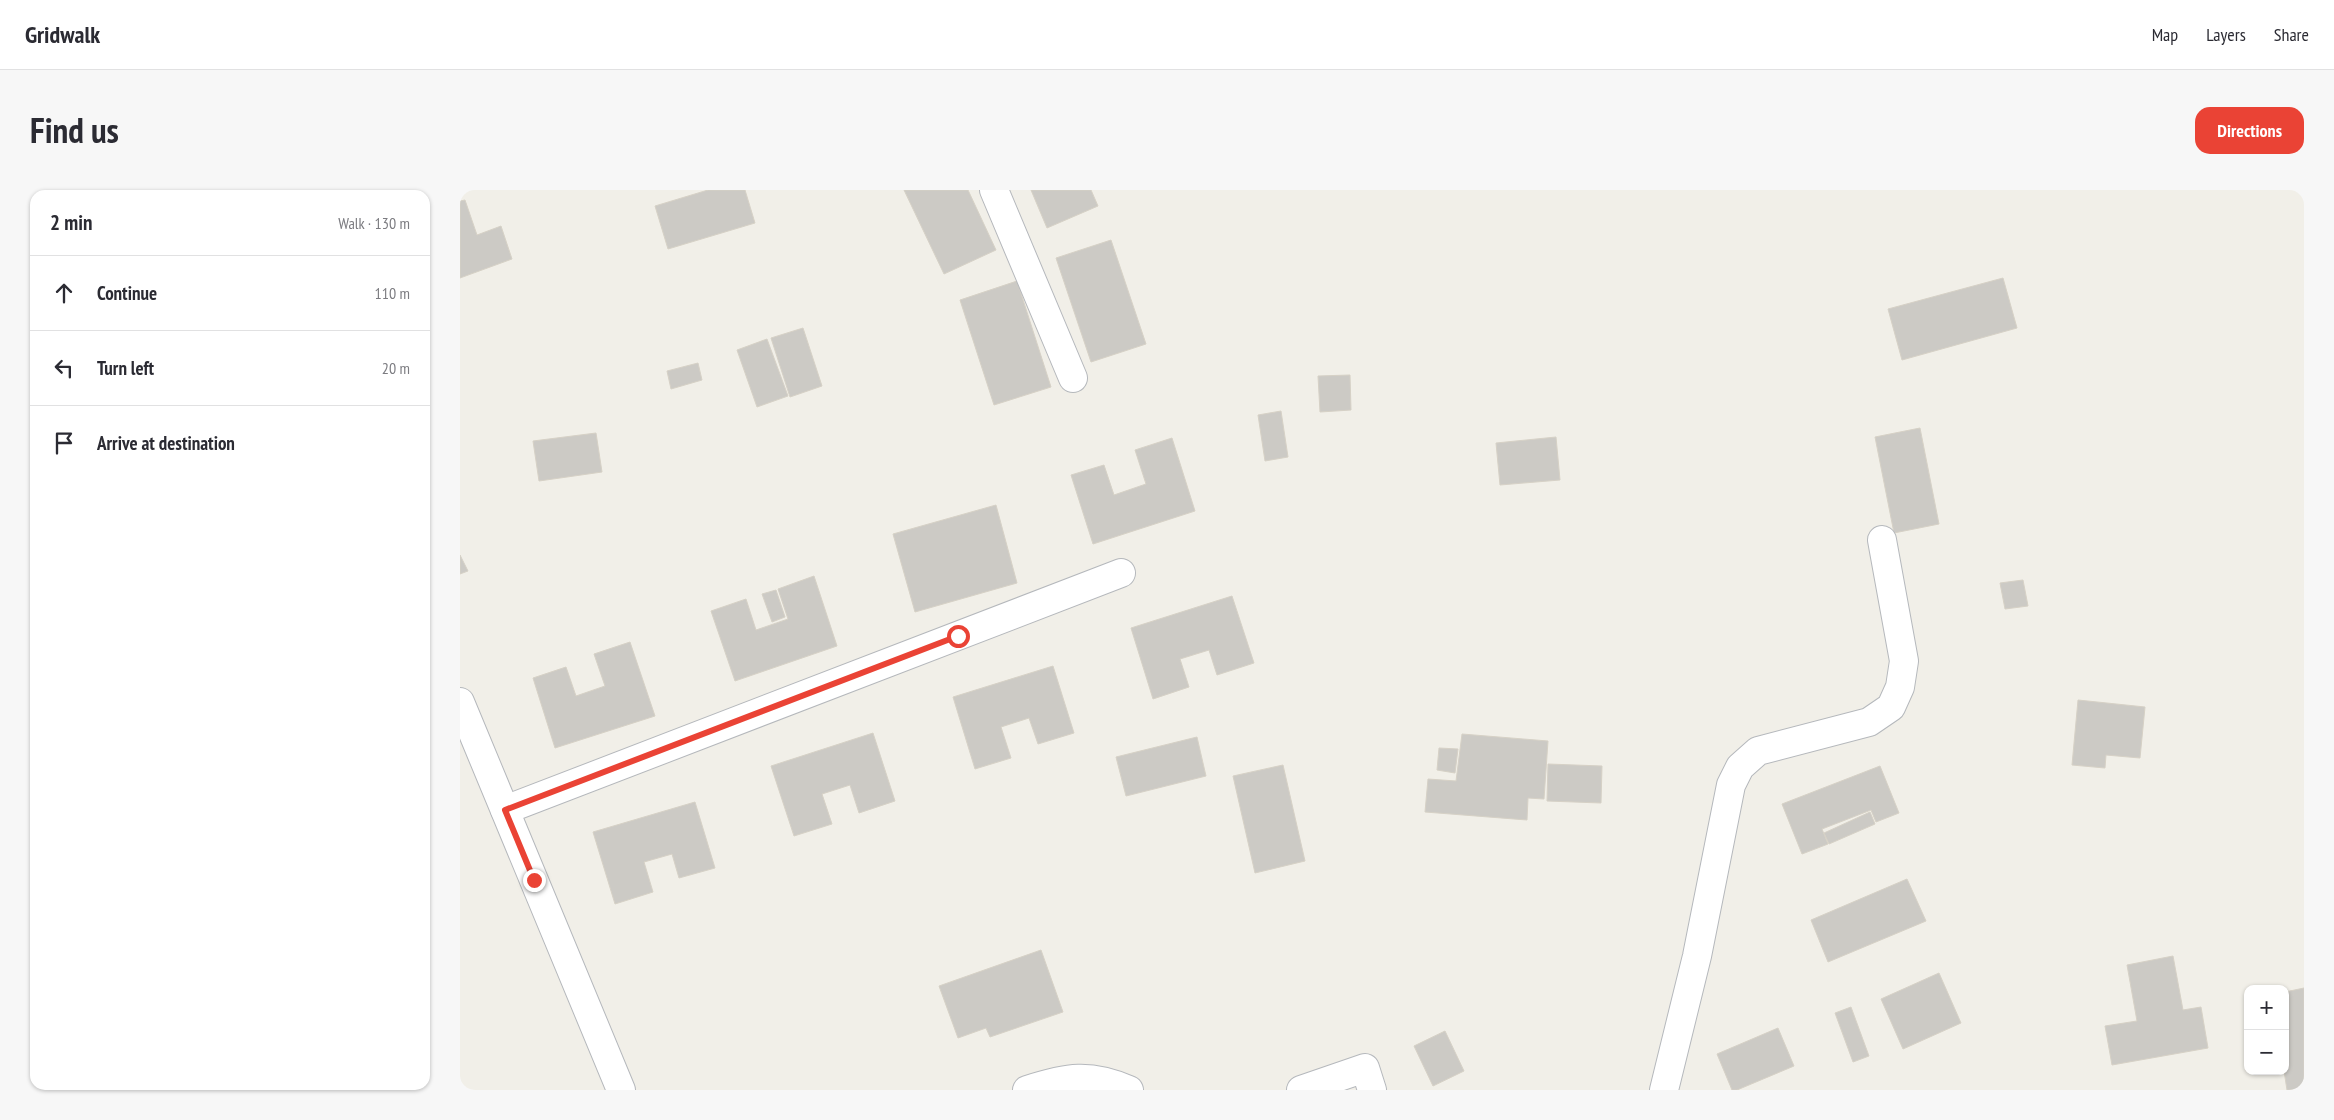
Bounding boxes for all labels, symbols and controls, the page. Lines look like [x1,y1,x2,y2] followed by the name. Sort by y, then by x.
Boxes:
[25,19,100,50] text: Gridwalk
[2152,23,2178,46] text: Map
[2206,23,2246,46] text: Layers
[2274,23,2309,46] text: Share
[30,107,119,153] text: Find us
[2195,107,2304,154] button: Directions
[50,209,92,236] text: 2 min
[338,213,410,233] text: Walk · 130 m
[50,279,78,307] icon: ahead
[97,281,157,305] text: Continue
[375,283,410,303] text: 110 m
[50,354,78,382] icon: left
[97,356,154,380] text: Turn left
[382,358,410,378] text: 20 m
[50,429,78,457] icon: arrive
[97,431,235,455] text: Arrive at destination
[947,625,970,648] route start
[523,869,546,892] route end
[2244,985,2289,1075] map controls
[2244,985,2289,1030] button: +
[2244,1030,2289,1075] button: −

